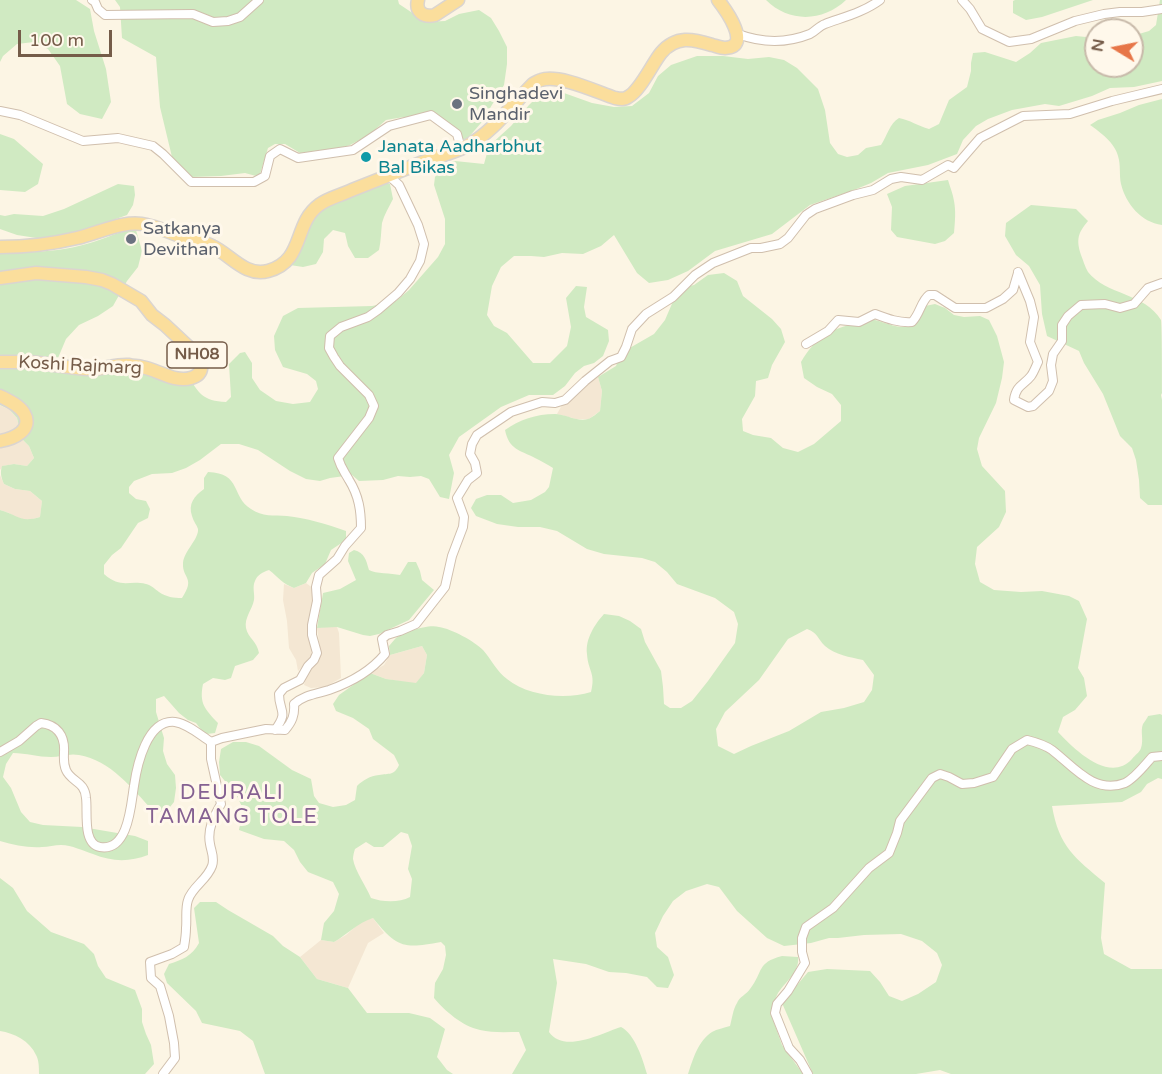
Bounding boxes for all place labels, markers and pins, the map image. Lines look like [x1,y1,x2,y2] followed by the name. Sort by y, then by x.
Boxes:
[469,83,563,125] place label: Singhadevi Mandir
[450,97,464,111] marker: Singhadevi Mandir
[378,136,542,178] place label: Janata Aadharbhut Bal Bikas
[359,150,373,164] marker: Janata Aadharbhut Bal Bikas
[143,218,221,260] place label: Satkanya Devithan
[124,232,138,246] marker: Satkanya Devithan

